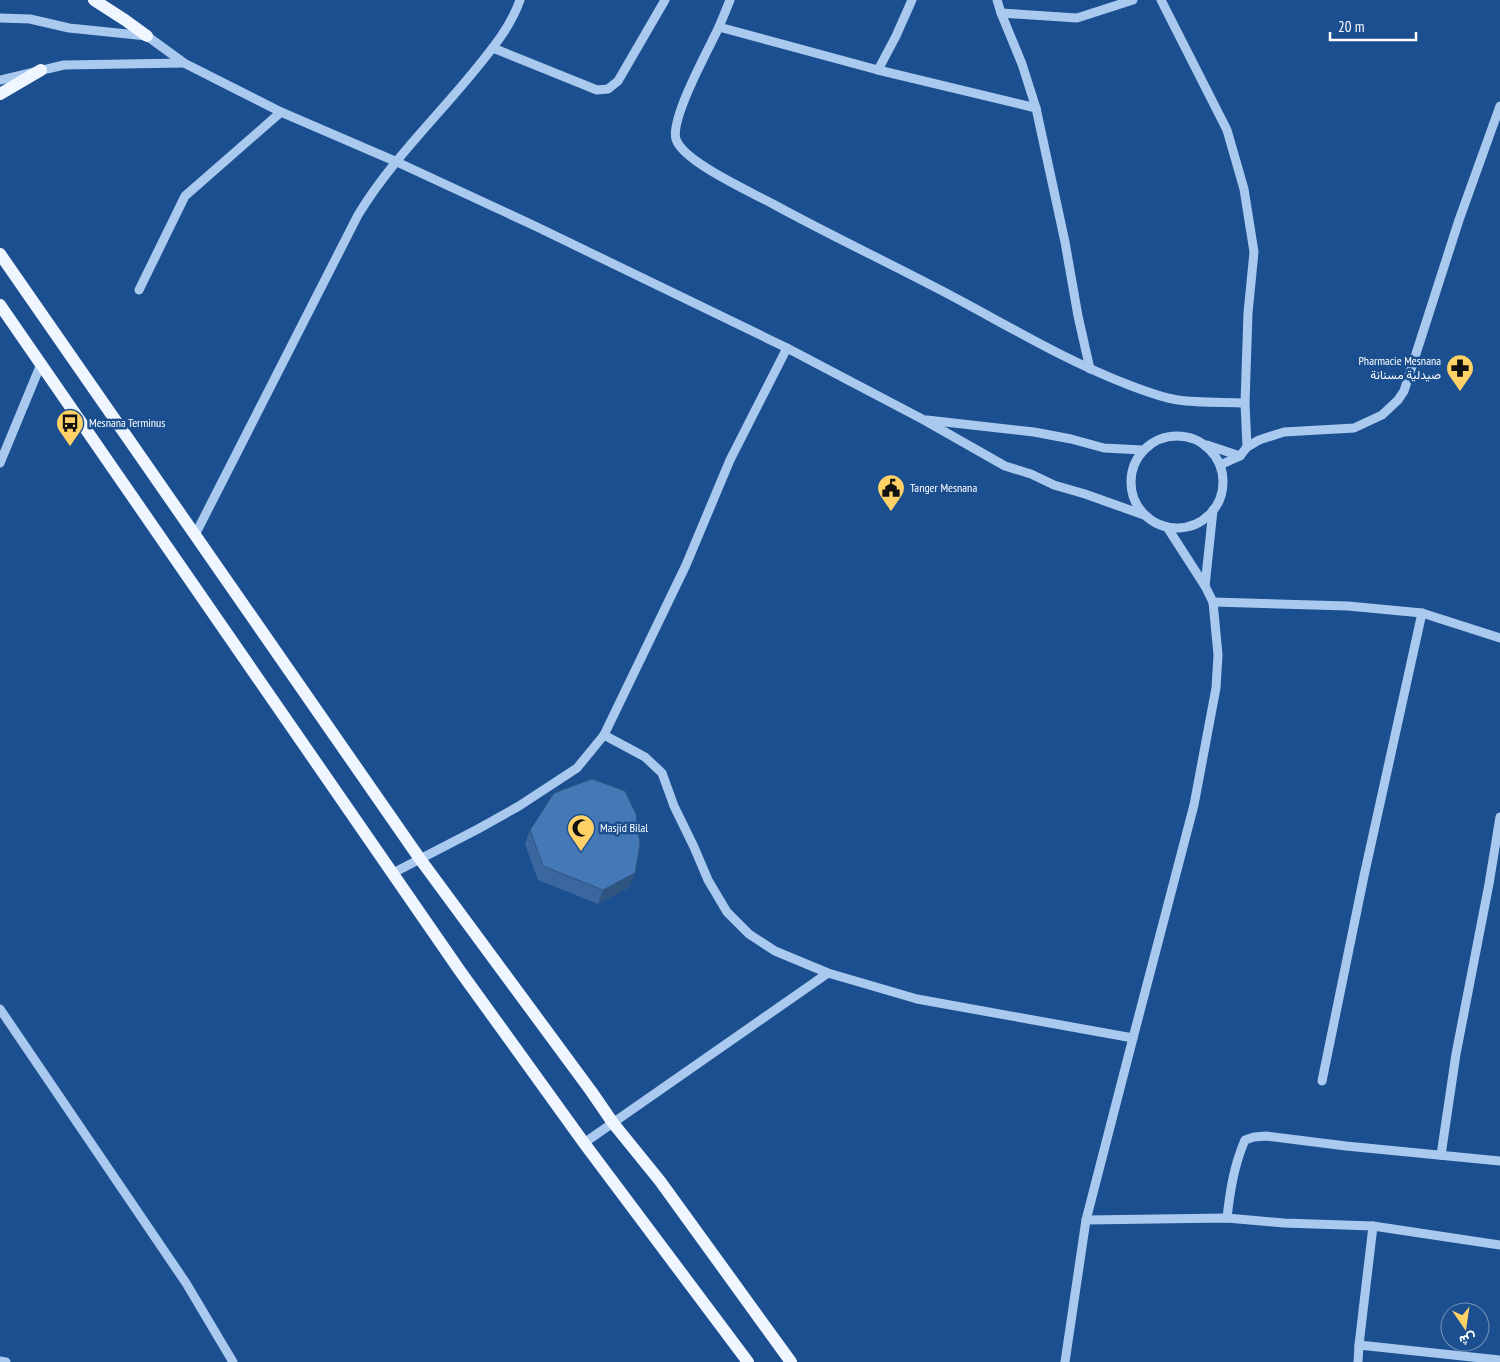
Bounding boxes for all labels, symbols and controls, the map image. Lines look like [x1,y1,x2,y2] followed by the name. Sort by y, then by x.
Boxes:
[1330,10,1416,42] scale bar
[1338,17,1364,36] text: 20 m
[1358,353,1441,382] place label: Pharmacie Mesnana صيدلية مسنانة
[1445,353,1475,392] pharmacy icon: Pharmacie Mesnana صيدلية مسنانة
[55,408,85,447] bus stop icon: Mesnana Terminus
[89,415,165,430] place label: Mesnana Terminus
[876,473,906,512] public building icon: Tanger Mesnana
[910,480,977,495] place label: Tanger Mesnana
[566,813,596,852] mosque icon: Masjid Bilal
[600,820,648,835] place label: Masjid Bilal
[1440,1302,1490,1352] north arrow
[1458,1329,1478,1350] text: ش

